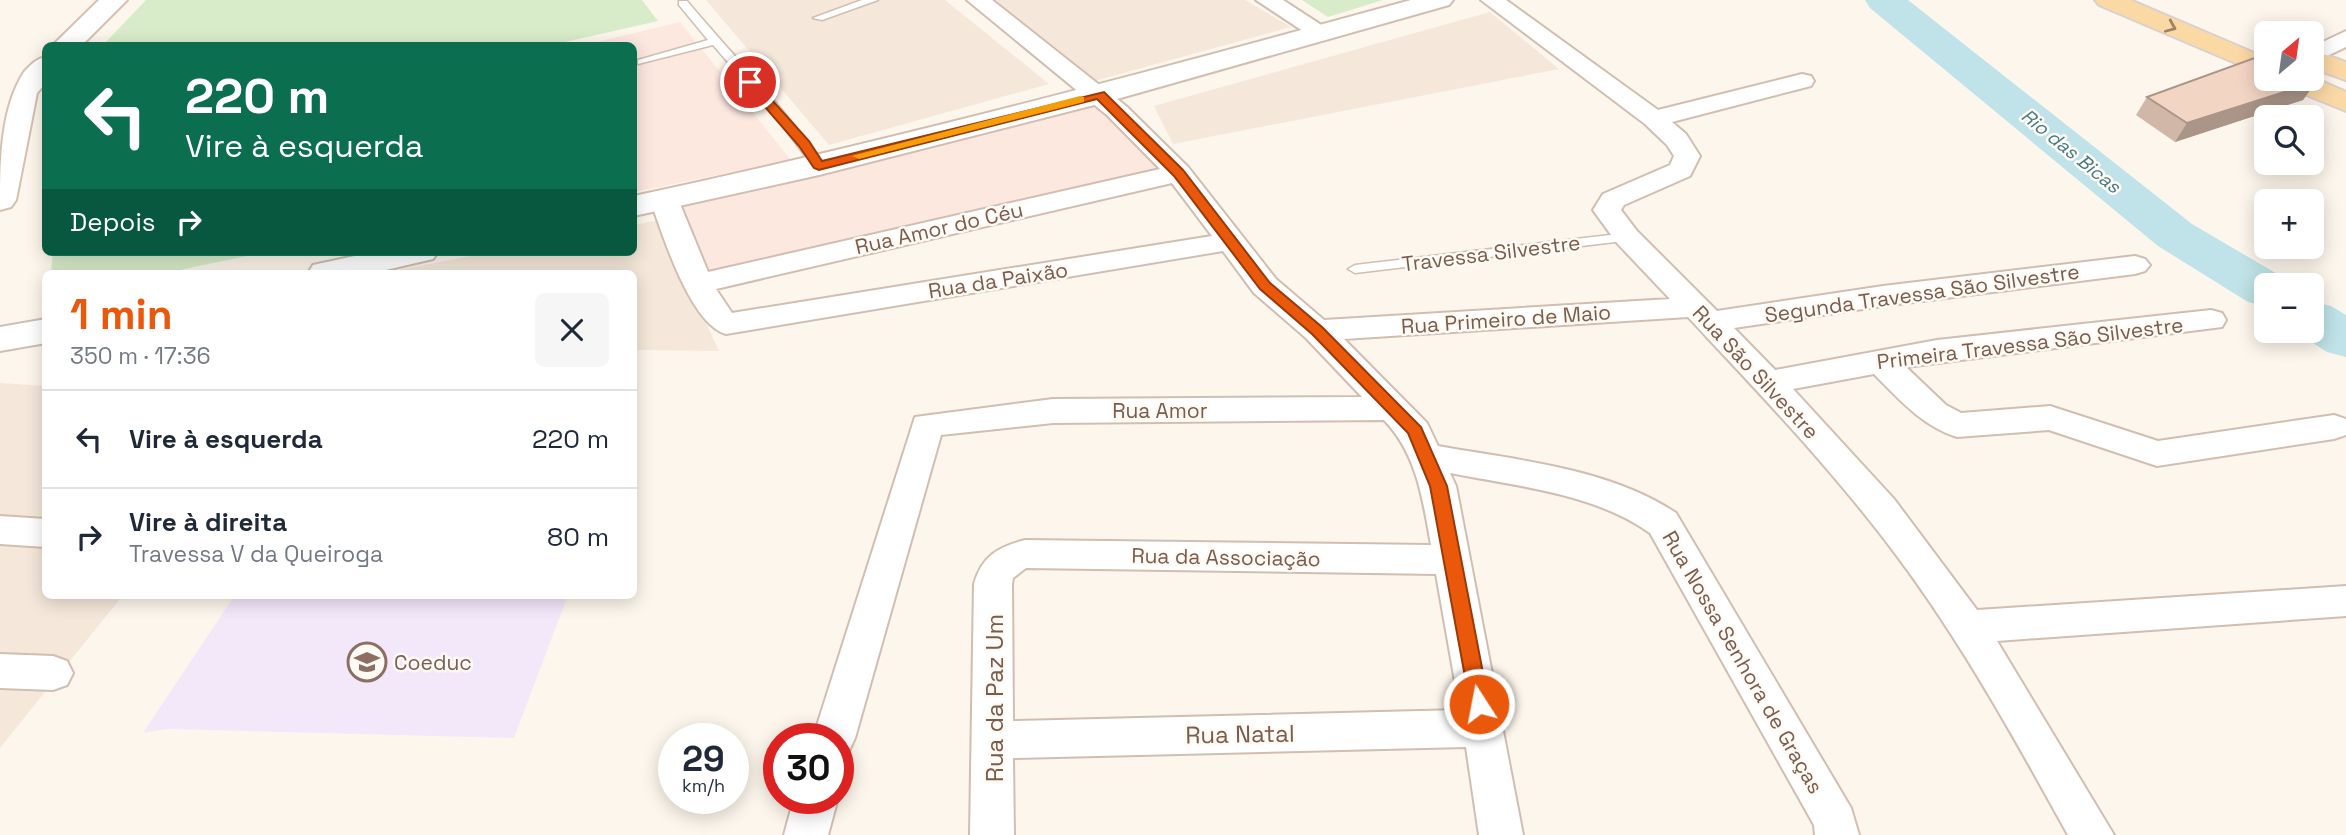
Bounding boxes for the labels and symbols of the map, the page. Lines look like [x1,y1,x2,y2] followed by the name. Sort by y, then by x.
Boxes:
[2163,19,2176,33] one-way arrow
[2254,21,2324,91] north arrow
[720,52,780,112] pin
[2016,103,2127,199] water label: Rio das Bicas
[852,196,1026,260] street label: Rua Amor do Céu
[1400,229,1582,277] street label: Travessa Silvestre
[926,256,1070,304] street label: Rua da Paixão
[1763,258,2081,328] street label: Segunda Travessa São Silvestre
[1400,298,1612,340] street label: Rua Primeiro de Maio
[1687,299,1825,445] street label: Rua São Silvestre
[1875,311,2185,375] street label: Primeira Travessa São Silvestre
[1112,397,1208,424] street label: Rua Amor
[1656,526,1830,798] street label: Rua Nossa Senhora de Graças
[1131,542,1321,572] street label: Rua da Associação
[979,614,1010,782] street label: Rua da Paz Um
[346,641,388,683] school or university icon: Coeduc
[394,649,472,676] place label: Coeduc
[1442,667,1516,741] position arrow
[1185,718,1295,750] street label: Rua Natal
[763,723,854,814] speed limit sign: 30

